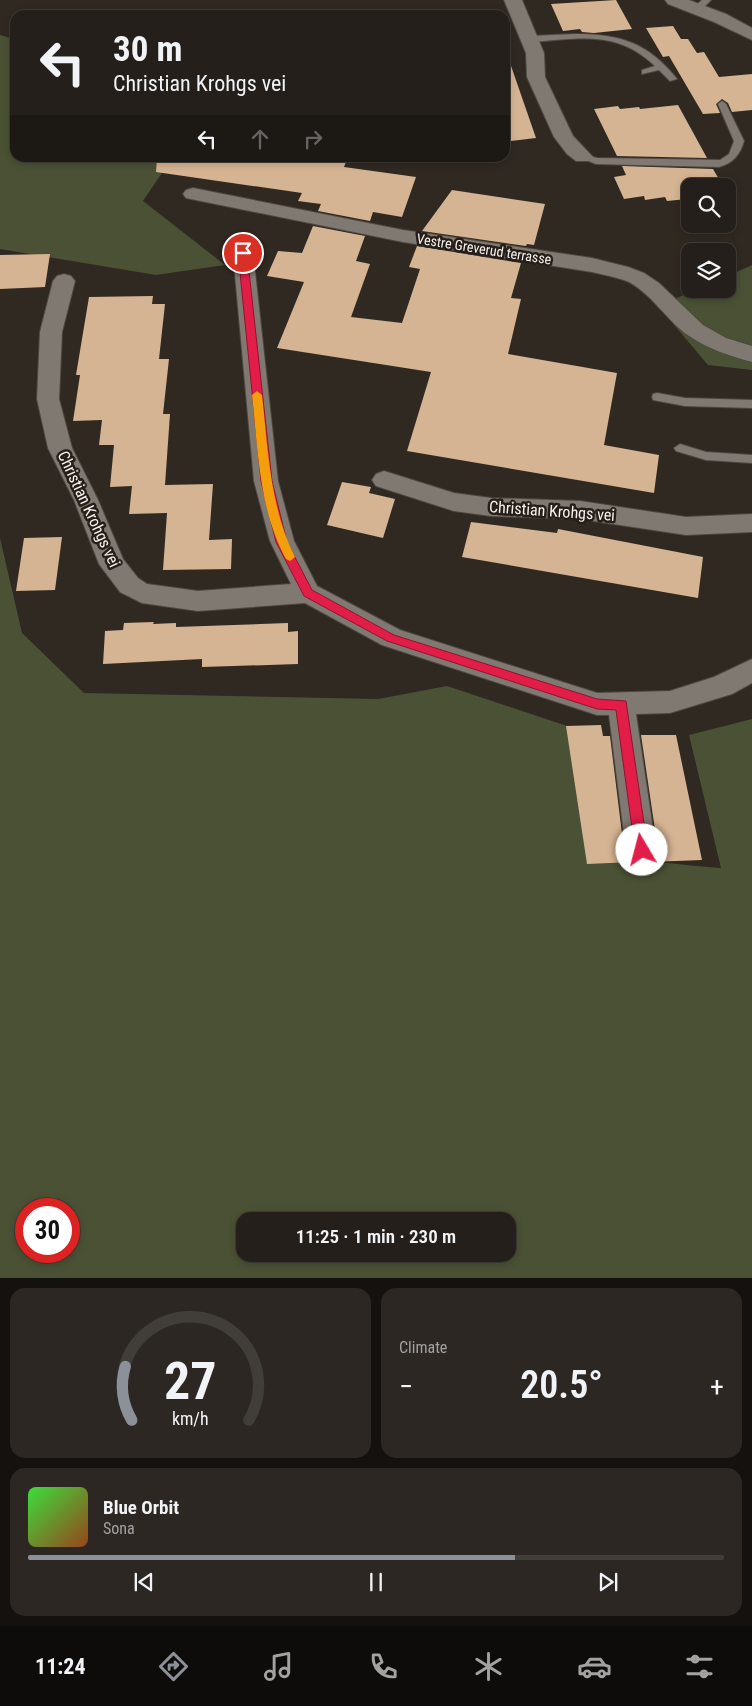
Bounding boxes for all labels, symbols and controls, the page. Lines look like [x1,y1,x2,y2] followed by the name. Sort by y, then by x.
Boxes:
[113,29,182,70] text: 30 m
[30,30,95,95] icon: left
[113,71,286,96] text: Christian Krohgs vei
[193,125,221,153] icon: left
[246,125,274,153] icon: ahead
[299,125,327,153] icon: right
[681,178,736,298] map controls
[681,178,736,233] button: search
[416,230,553,268] street label: Vestre Greverud terrasse
[222,232,264,274] pin
[229,239,257,267] icon: arrive
[681,243,736,298] button: layers
[54,448,124,570] street label: Christian Krohgs vei
[488,497,616,525] street label: Christian Krohgs vei
[615,823,667,875] position arrow
[15,1198,80,1263] speed limit sign: 30
[296,1225,456,1248] text: 11:25 · 1 min · 230 m
[399,1338,447,1357] text: Climate
[164,1351,217,1412] text: 27
[520,1363,603,1407] text: 20.5°
[399,1370,413,1403] text: −
[710,1370,724,1403] text: +
[172,1408,209,1429] text: km/h
[103,1496,179,1519] text: Blue Orbit
[103,1519,135,1538] text: Sona
[130,1568,158,1596] icon: previous
[362,1568,390,1596] icon: pause
[594,1568,622,1596] icon: next
[156,1649,191,1684] icon: directions
[261,1649,296,1684] icon: music
[366,1649,401,1684] icon: phone
[471,1649,506,1684] icon: climate
[577,1649,612,1684] icon: car
[682,1649,717,1684] icon: filters
[35,1654,86,1679] text: 11:24

